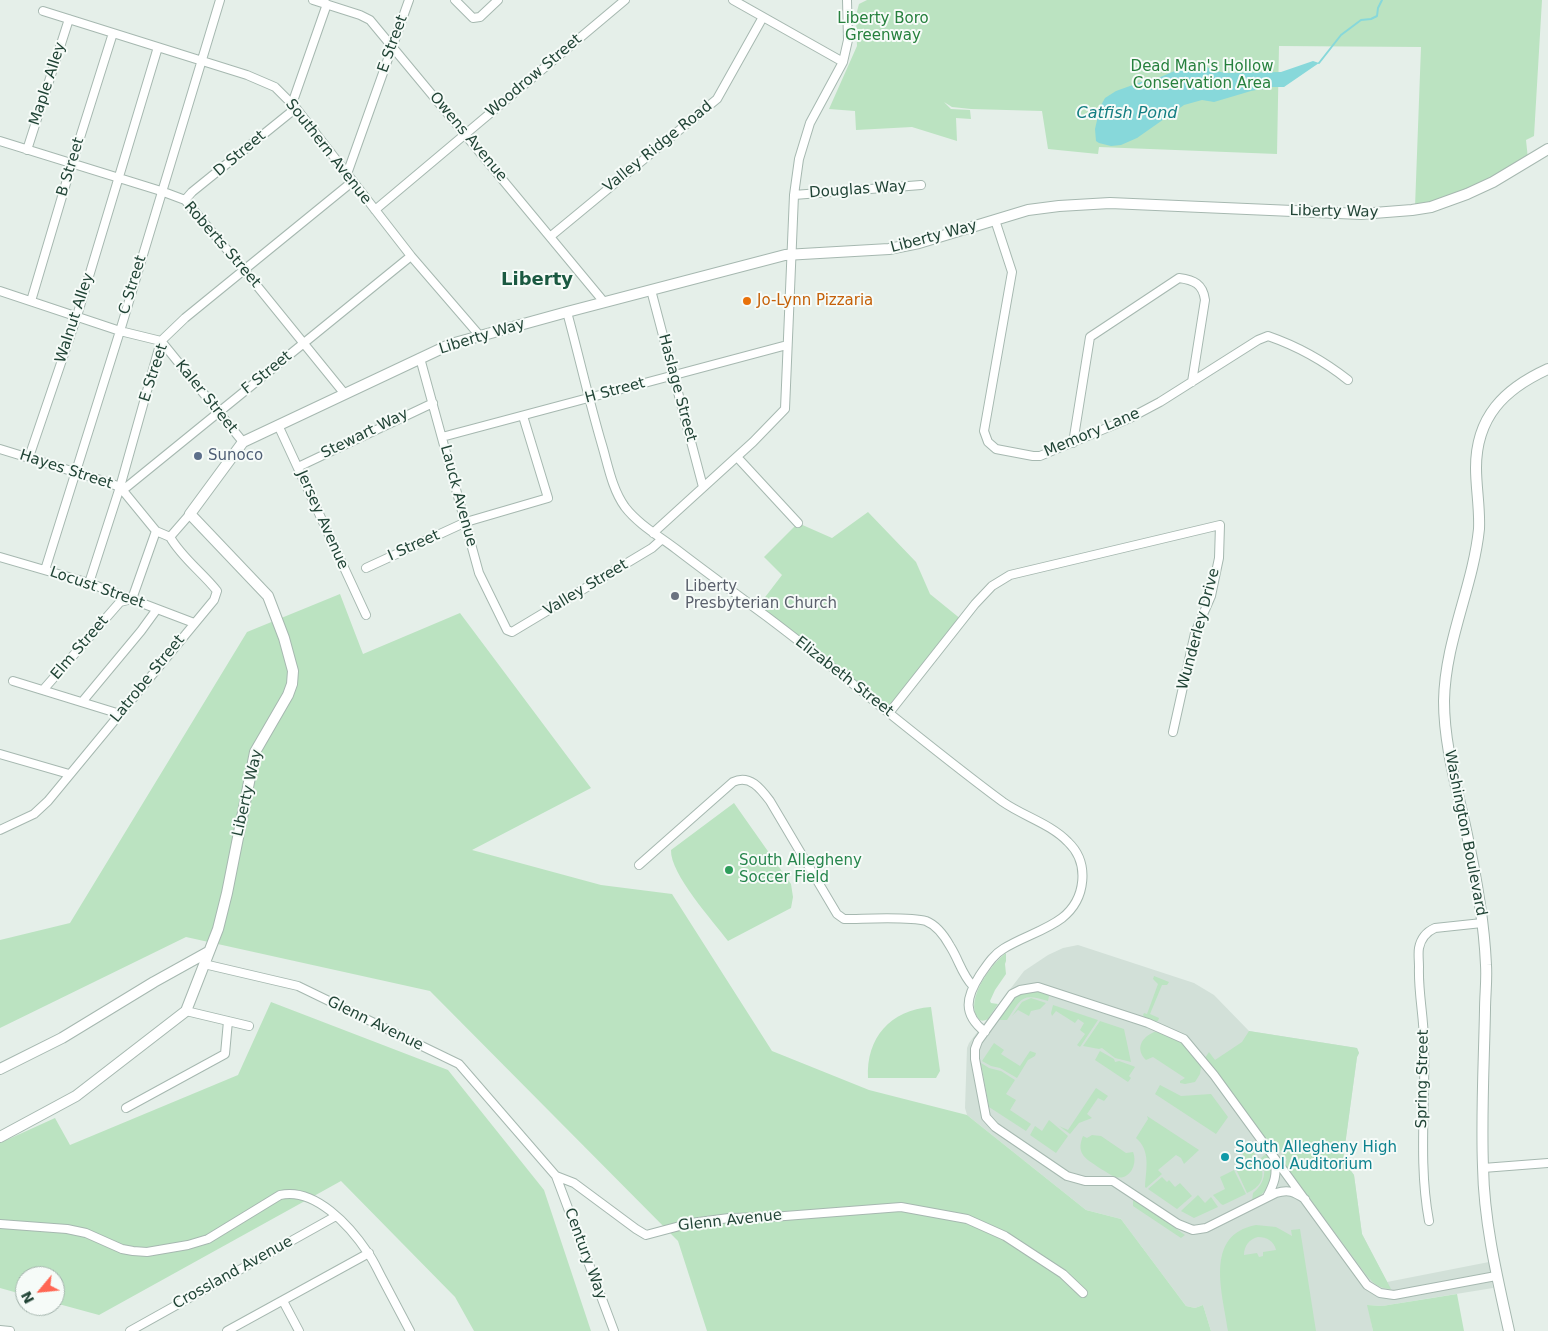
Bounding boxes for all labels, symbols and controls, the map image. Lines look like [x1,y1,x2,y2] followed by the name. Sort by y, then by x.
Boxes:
[837,10,929,45] park label: Liberty Boro Greenway
[374,13,412,75] street label: E Street
[482,31,586,121] street label: Woodrow Street
[26,40,70,128] street label: Maple Alley
[1131,58,1273,93] park label: Dead Man's Hollow Conservation Area
[425,89,511,185] street label: Owens Avenue
[281,96,375,208] street label: Southern Avenue
[600,98,716,196] street label: Valley Ridge Road
[1077,104,1177,124] water label: Catfish Pond
[211,127,269,181] street label: D Street
[54,135,88,199] street label: B Street
[809,178,907,202] street label: Douglas Way
[180,198,264,292] street label: Roberts Street
[1289,202,1379,222] street label: Liberty Way
[889,217,979,257] street label: Liberty Way
[116,253,150,317] street label: C Street
[501,269,573,291] district label: Liberty
[52,271,98,365] street label: Walnut Alley
[757,292,873,310] place label: Jo-Lynn Pizzaria
[741,295,753,307] marker: Jo-Lynn Pizzaria
[437,315,527,359] street label: Liberty Way
[654,332,700,444] street label: Haslage Street
[136,342,172,404] street label: E Street
[238,347,296,399] street label: F Street
[171,357,241,437] street label: Kaler Street
[583,374,647,408] street label: H Street
[318,405,412,463] street label: Stewart Way
[1042,405,1142,461] street label: Memory Lane
[436,443,480,549] street label: Lauck Avenue
[17,446,115,494] street label: Hayes Street
[208,447,263,465] place label: Sunoco
[192,450,204,462] marker: Sunoco
[292,468,352,572] street label: Jersey Avenue
[385,527,443,565] street label: I Street
[541,556,631,620] street label: Valley Street
[47,563,147,613] street label: Locust Street
[1174,566,1224,692] street label: Wunderley Drive
[685,578,837,613] place label: Liberty Presbyterian Church
[669,590,681,602] marker: Liberty Presbyterian Church
[47,612,113,684] street label: Elm Street
[107,632,189,726] street label: Latrobe Street
[791,633,897,721] street label: Elizabeth Street
[229,748,267,838] street label: Liberty Way
[1440,748,1490,918] street label: Washington Boulevard
[739,852,862,887] place label: South Allegheny Soccer Field
[723,864,735,876] marker: South Allegheny Soccer Field
[324,993,426,1055] street label: Glenn Avenue
[1413,1029,1433,1129] street label: Spring Street
[1235,1139,1397,1174] place label: South Allegheny High School Auditorium
[1219,1151,1231,1163] marker: South Allegheny High School Auditorium
[560,1206,610,1302] street label: Century Way
[677,1207,783,1235] street label: Glenn Avenue
[170,1233,296,1313] street label: Crossland Avenue
[15,1266,65,1316] north arrow
[18,1289,37,1307] text: N

